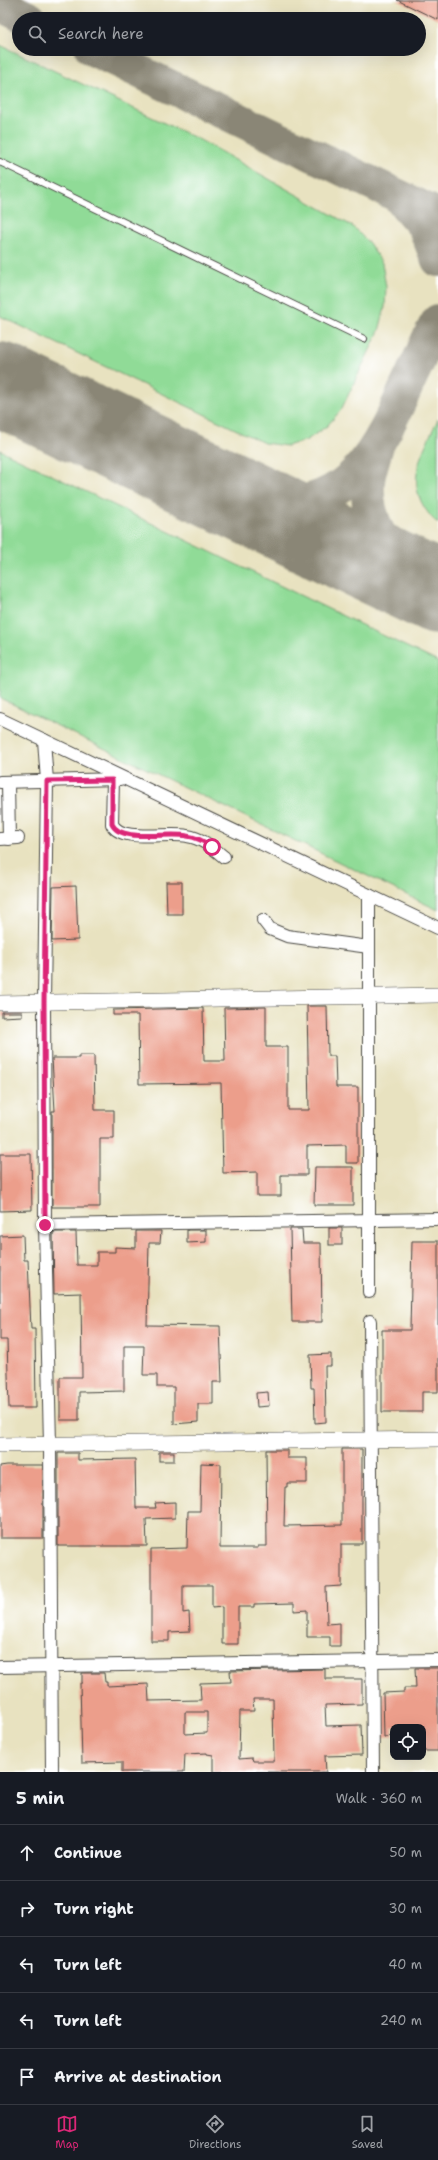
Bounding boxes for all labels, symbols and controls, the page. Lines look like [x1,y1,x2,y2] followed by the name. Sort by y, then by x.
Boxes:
[12,12,426,56] search box
[26,23,48,45] icon: search
[58,24,144,44] text: Search here
[203,838,221,856] route start
[36,1216,54,1234] route end
[390,1724,426,1760] map controls
[390,1724,426,1760] button: locate
[16,1787,64,1809] text: 5 min
[336,1790,422,1807] text: Walk · 360 m
[16,1842,38,1864] icon: ahead
[54,1843,122,1863] text: Continue
[389,1844,422,1861] text: 50 m
[16,1898,38,1920] icon: right
[54,1899,134,1919] text: Turn right
[388,1900,422,1917] text: 30 m
[16,1954,38,1976] icon: left
[54,1955,122,1975] text: Turn left
[388,1956,422,1973] text: 40 m
[16,2010,38,2032] icon: left
[54,2011,122,2031] text: Turn left
[380,2012,422,2029] text: 240 m
[16,2066,38,2088] icon: arrive
[54,2067,222,2087] text: Arrive at destination
[55,2113,79,2152] tab: Map
[189,2113,241,2152] tab: Directions
[352,2113,383,2152] tab: Saved

